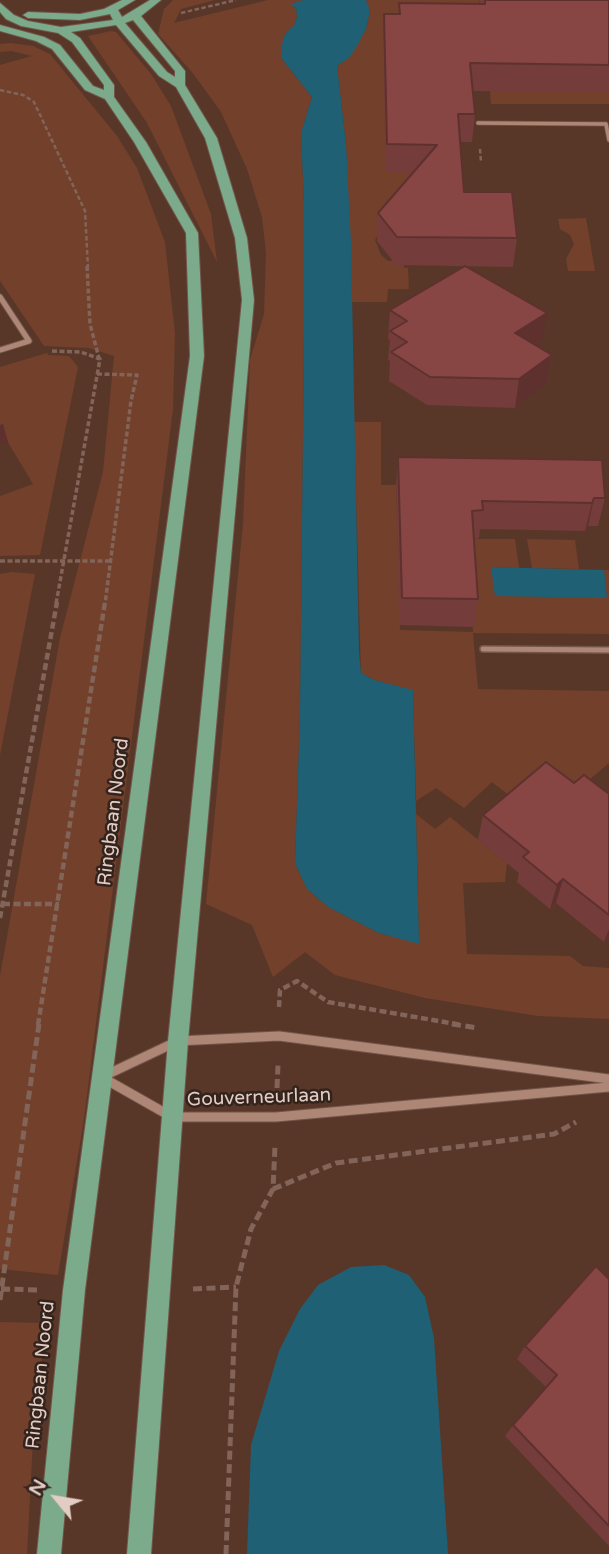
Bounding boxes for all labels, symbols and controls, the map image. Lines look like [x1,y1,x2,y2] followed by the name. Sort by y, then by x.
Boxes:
[94,737,134,887] street label: Ringbaan Noord
[186,1084,332,1112] street label: Gouverneurlaan
[22,1300,60,1450] street label: Ringbaan Noord
[21,1463,91,1533] north arrow
[24,1475,51,1500] text: N

